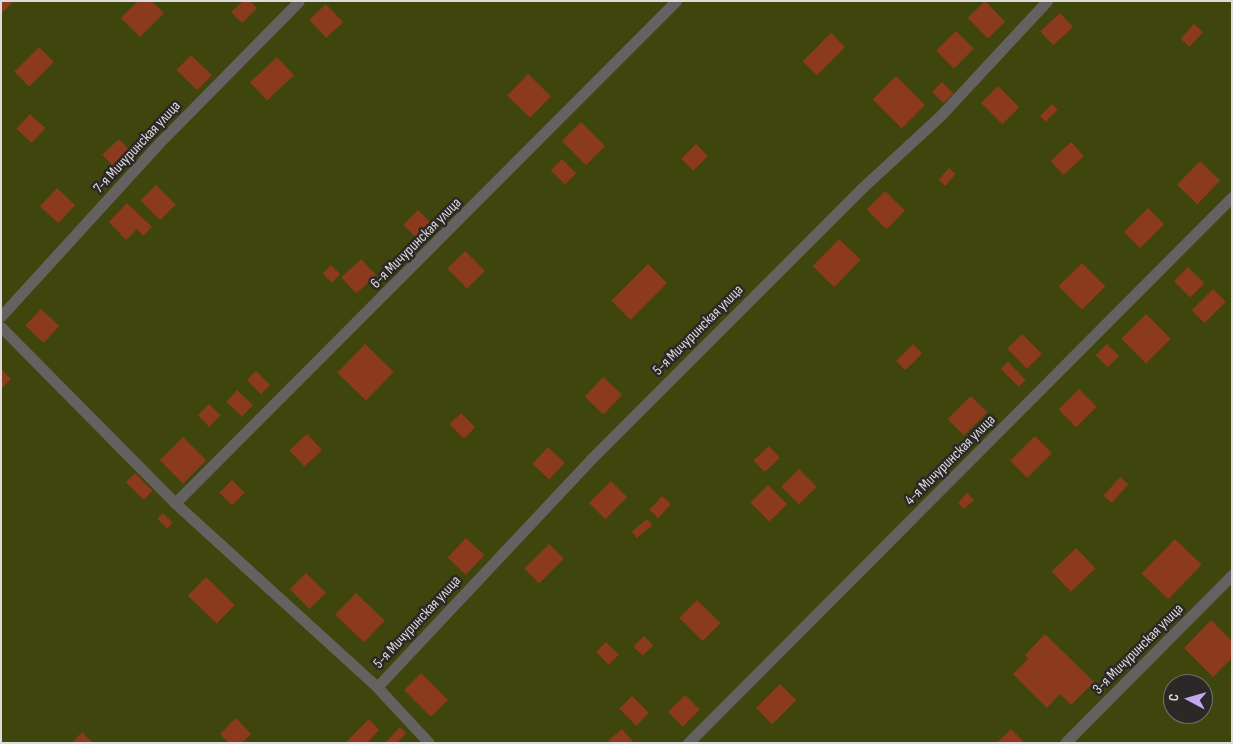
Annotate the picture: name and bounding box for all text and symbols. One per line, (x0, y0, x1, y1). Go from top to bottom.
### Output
street label: 7-я Мичуринская улица (90, 97, 184, 197)
street label: 6-я Мичуринская улица (367, 194, 465, 292)
street label: 5-я Мичуринская улица (649, 281, 747, 379)
street label: 4-я Мичуринская улица (901, 411, 999, 509)
street label: 5-я Мичуринская улица (369, 572, 465, 672)
street label: 3-я Мичуринская улица (1089, 600, 1187, 698)
north arrow (1163, 674, 1213, 724)
text: С (1165, 693, 1182, 702)

